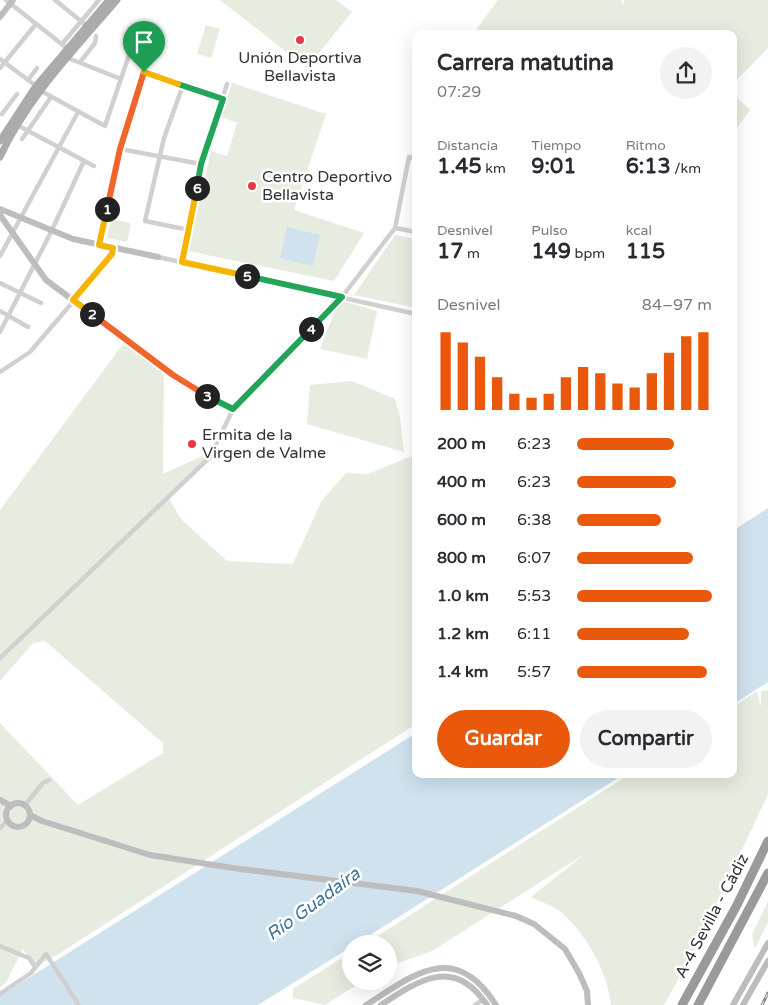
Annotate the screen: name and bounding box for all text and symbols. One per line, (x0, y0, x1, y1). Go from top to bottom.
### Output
pin (123, 21, 165, 72)
icon: arrive (130, 28, 158, 56)
marker: Unión Deportiva Bellavista (294, 34, 306, 46)
button: share (660, 47, 712, 99)
place label: Unión Deportiva Bellavista (238, 48, 362, 86)
text: Carrera matutina (437, 50, 614, 76)
text: 07:29 (437, 82, 481, 102)
text: Distancia (437, 137, 498, 154)
text: Tiempo (531, 137, 581, 154)
text: Ritmo (626, 137, 666, 154)
text: 1.45 (437, 154, 482, 179)
text: 9:01 (531, 154, 576, 179)
text: 6:13 (626, 154, 671, 179)
text: km (482, 160, 506, 177)
text: /km (671, 160, 701, 177)
place label: Centro Deportivo Bellavista (262, 167, 392, 205)
pin: 6 (184, 176, 210, 200)
text: 6 (193, 180, 202, 197)
marker: Centro Deportivo Bellavista (246, 180, 258, 192)
pin: 1 (94, 196, 120, 222)
text: 1 (103, 201, 112, 218)
text: Desnivel (437, 222, 493, 239)
text: Pulso (531, 222, 568, 239)
text: kcal (626, 222, 652, 239)
text: 17 (437, 239, 463, 264)
text: 149 (531, 239, 571, 264)
text: 115 (626, 239, 665, 264)
text: m (463, 245, 480, 262)
text: bpm (571, 245, 605, 262)
pin: 5 (234, 264, 260, 288)
text: 5 (243, 268, 252, 285)
text: Desnivel (437, 295, 501, 315)
text: 84–97 m (642, 295, 712, 315)
pin: 2 (80, 302, 104, 326)
text: 2 (88, 306, 97, 323)
pin: 4 (298, 316, 324, 342)
text: 4 (307, 321, 316, 338)
pin: 3 (194, 384, 220, 408)
text: 3 (203, 388, 212, 405)
place label: Ermita de la Virgen de Valme (202, 425, 326, 463)
text: 200 m (437, 434, 486, 454)
text: 6:23 (517, 434, 551, 454)
marker: Ermita de la Virgen de Valme (186, 438, 198, 450)
text: 400 m (437, 472, 486, 492)
text: 6:23 (517, 472, 551, 492)
text: 600 m (437, 510, 486, 530)
text: 6:38 (517, 510, 551, 530)
text: 800 m (437, 548, 486, 568)
text: 6:07 (517, 548, 551, 568)
text: 1.0 km (437, 586, 489, 606)
text: 5:53 (517, 586, 551, 606)
text: 1.2 km (437, 624, 489, 644)
text: 6:11 (517, 624, 551, 644)
text: 1.4 km (437, 662, 489, 682)
text: 5:57 (517, 662, 551, 682)
button: Guardar (437, 710, 570, 768)
button: Compartir (580, 710, 712, 768)
street label: A-4 Sevilla - Cádiz (671, 850, 753, 982)
water label: Río Guadaíra (262, 862, 365, 945)
map controls (342, 935, 397, 990)
button: layers (342, 935, 397, 990)

